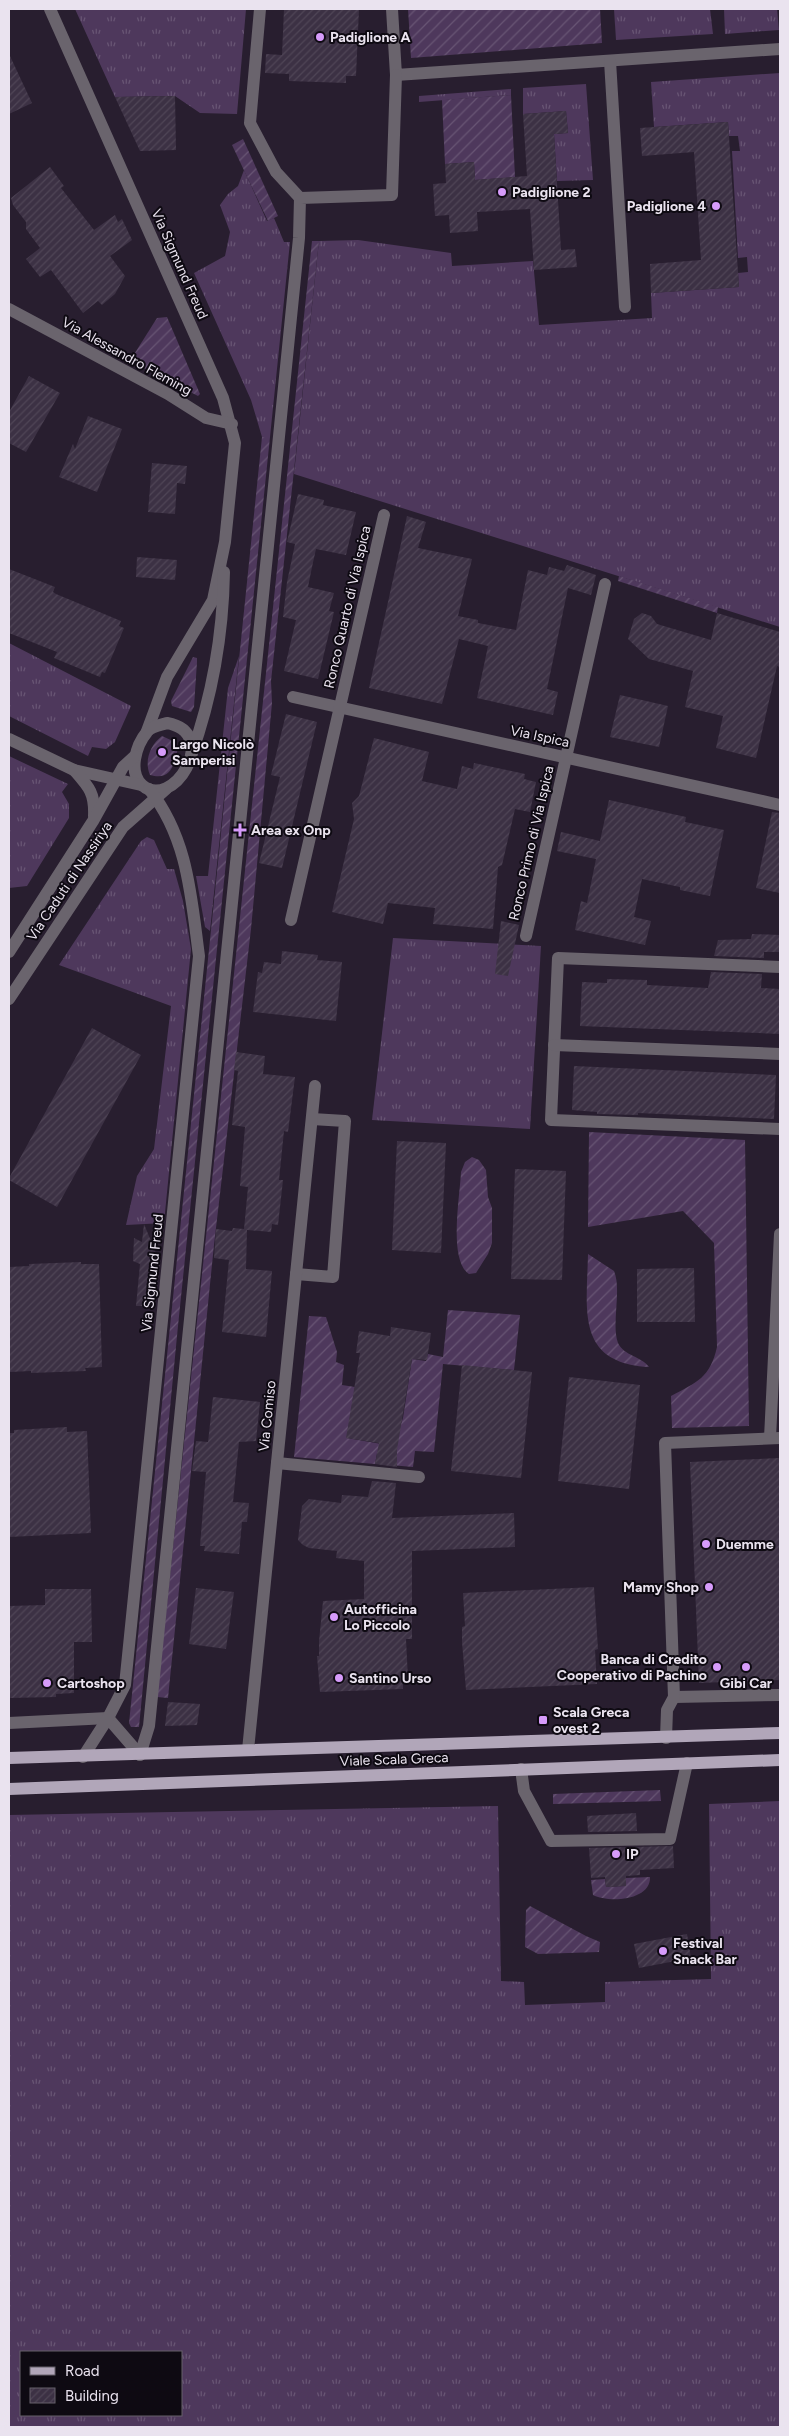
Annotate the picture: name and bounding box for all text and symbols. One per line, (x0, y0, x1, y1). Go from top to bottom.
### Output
place label: Padiglione A (330, 29, 410, 46)
marker: Padiglione A (314, 31, 326, 43)
place label: Padiglione 2 (512, 184, 591, 201)
marker: Padiglione 2 (496, 186, 508, 198)
place label: Padiglione 4 (627, 198, 706, 215)
marker: Padiglione 4 (710, 200, 722, 212)
street label: Via Sigmund Freud (148, 207, 211, 322)
street label: Via Alessandro Fleming (59, 314, 195, 399)
street label: Ronco Quarto di Via Ispica (320, 524, 374, 690)
street label: Via Ispica (509, 722, 571, 751)
place label: Largo Nicolò Samperisi (172, 736, 254, 769)
marker: Largo Nicolò Samperisi (156, 746, 168, 758)
street label: Ronco Primo di Via Ispica (505, 764, 558, 922)
street label: Via Caduti di Nassiriya (23, 818, 116, 944)
place label: Area ex Onp (251, 822, 331, 839)
marker: Area ex Onp (233, 823, 247, 837)
street label: Via Sigmund Freud (138, 1213, 167, 1333)
street label: Via Comiso (255, 1380, 280, 1453)
place label: Duemme (716, 1536, 774, 1553)
marker: Duemme (700, 1538, 712, 1550)
place label: Mamy Shop (623, 1579, 699, 1596)
marker: Mamy Shop (703, 1581, 715, 1593)
place label: Autofficina Lo Piccolo (344, 1601, 417, 1634)
marker: Autofficina Lo Piccolo (328, 1611, 340, 1623)
place label: Banca di Credito Cooperativo di Pachino (557, 1651, 707, 1684)
marker: Banca di Credito Cooperativo di Pachino (711, 1661, 723, 1673)
marker: Gibi Car (740, 1661, 752, 1673)
place label: Santino Urso (349, 1670, 431, 1687)
marker: Santino Urso (333, 1672, 345, 1684)
place label: Cartoshop (57, 1675, 125, 1692)
place label: Gibi Car (720, 1675, 773, 1692)
marker: Cartoshop (41, 1677, 53, 1689)
place label: Scala Greca ovest 2 (553, 1704, 629, 1737)
marker: Scala Greca ovest 2 (537, 1714, 549, 1726)
street label: Viale Scala Greca (339, 1749, 449, 1770)
place label: IP (626, 1846, 639, 1863)
marker: IP (610, 1848, 622, 1860)
place label: Festival Snack Bar (673, 1935, 737, 1968)
marker: Festival Snack Bar (657, 1945, 669, 1957)
legend (20, 2351, 182, 2416)
text: Road (65, 2362, 100, 2380)
text: Building (65, 2387, 119, 2405)

